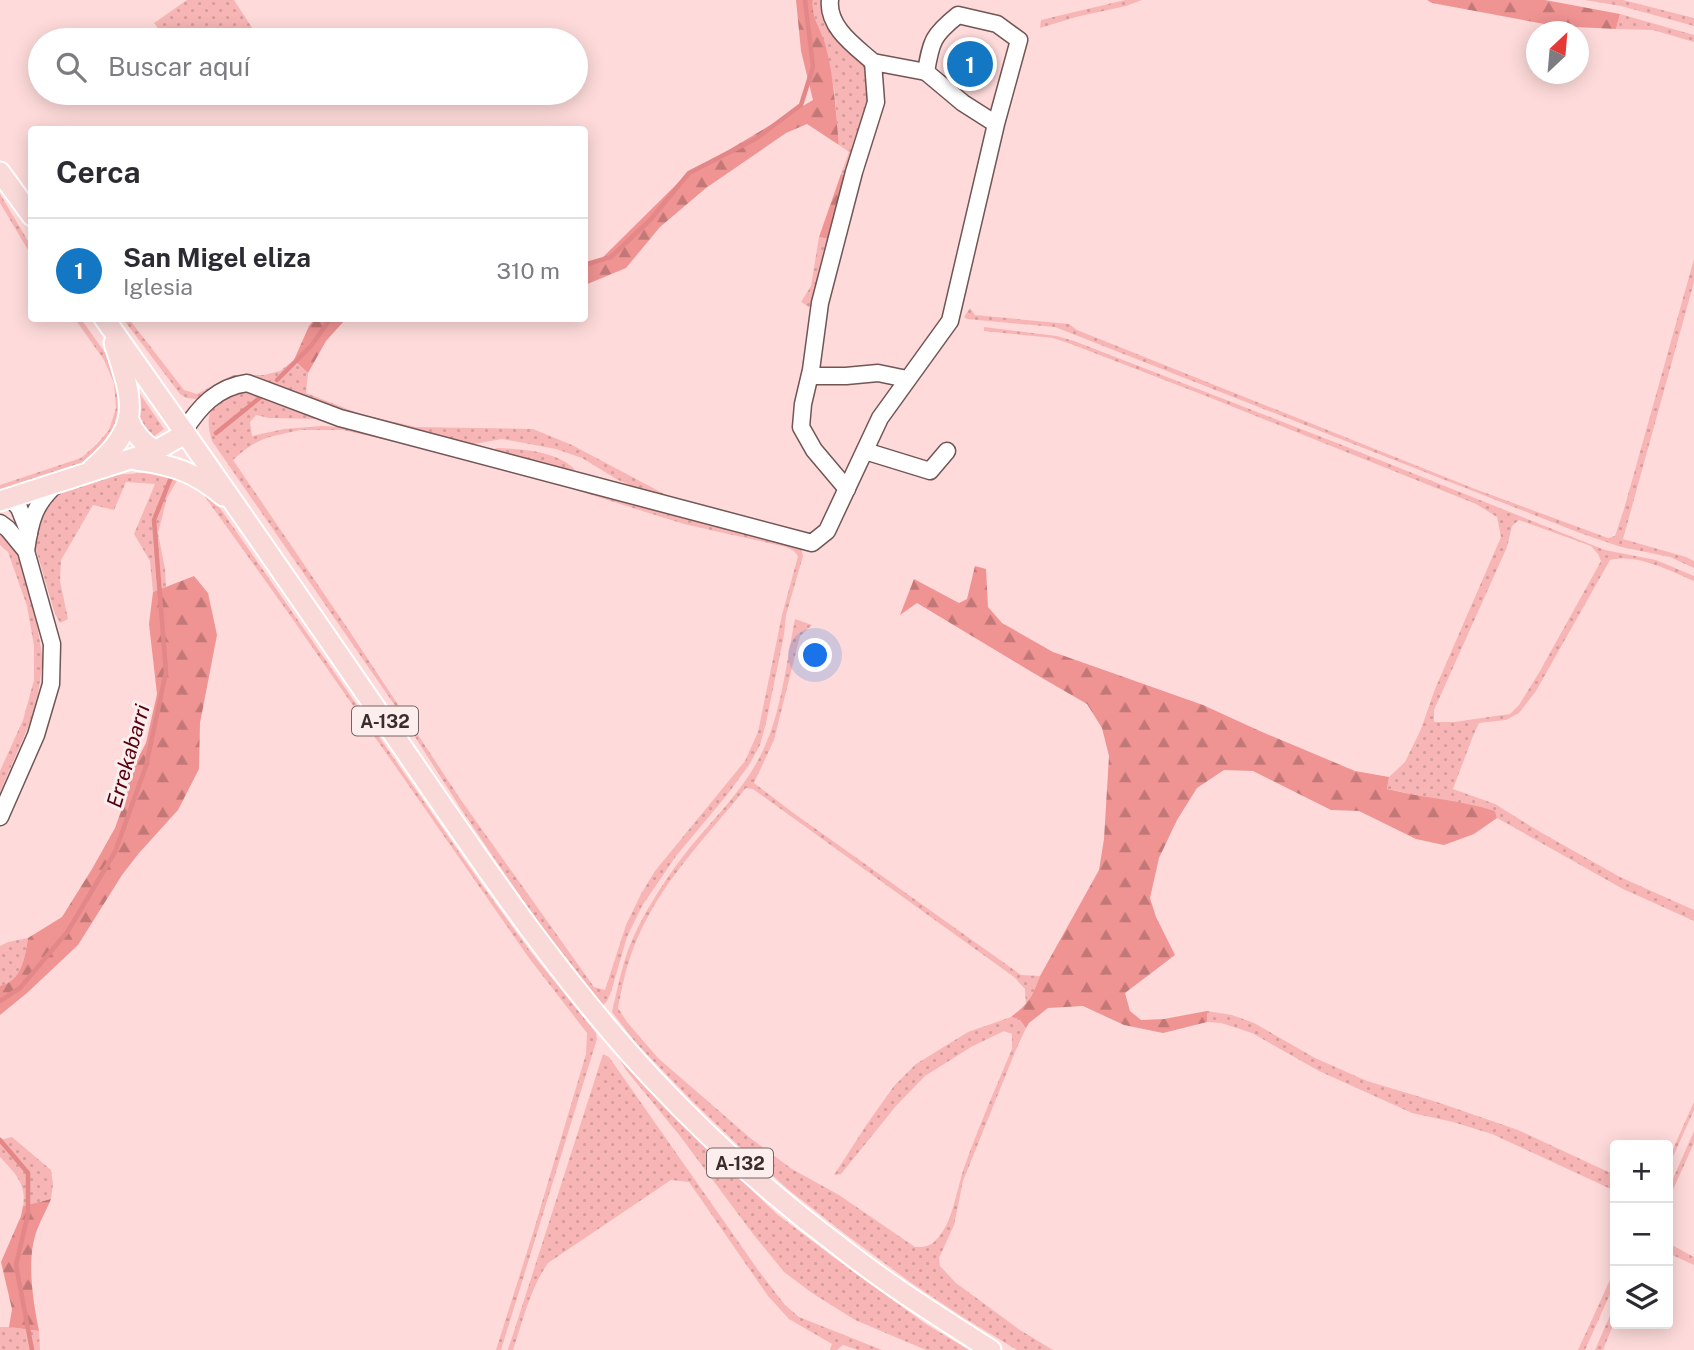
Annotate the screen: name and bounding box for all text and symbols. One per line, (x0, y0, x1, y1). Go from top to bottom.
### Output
north arrow (1526, 21, 1589, 84)
search box (28, 28, 588, 105)
pin: 1 (947, 38, 993, 90)
icon: search (52, 48, 90, 86)
text: Buscar aquí (108, 51, 250, 82)
text: Cerca (56, 154, 141, 190)
text: San Migel eliza (123, 242, 311, 273)
text: 1 (74, 257, 84, 284)
text: 310 m (497, 257, 560, 284)
text: Iglesia (123, 273, 193, 300)
your location (798, 638, 832, 672)
water label: Errekabarri (101, 702, 155, 810)
road number: A-132 (352, 706, 418, 736)
map controls (1610, 1140, 1673, 1329)
button: + (1610, 1140, 1673, 1203)
road number: A-132 (707, 1148, 773, 1178)
button: − (1610, 1203, 1673, 1266)
button: layers (1610, 1266, 1673, 1329)

